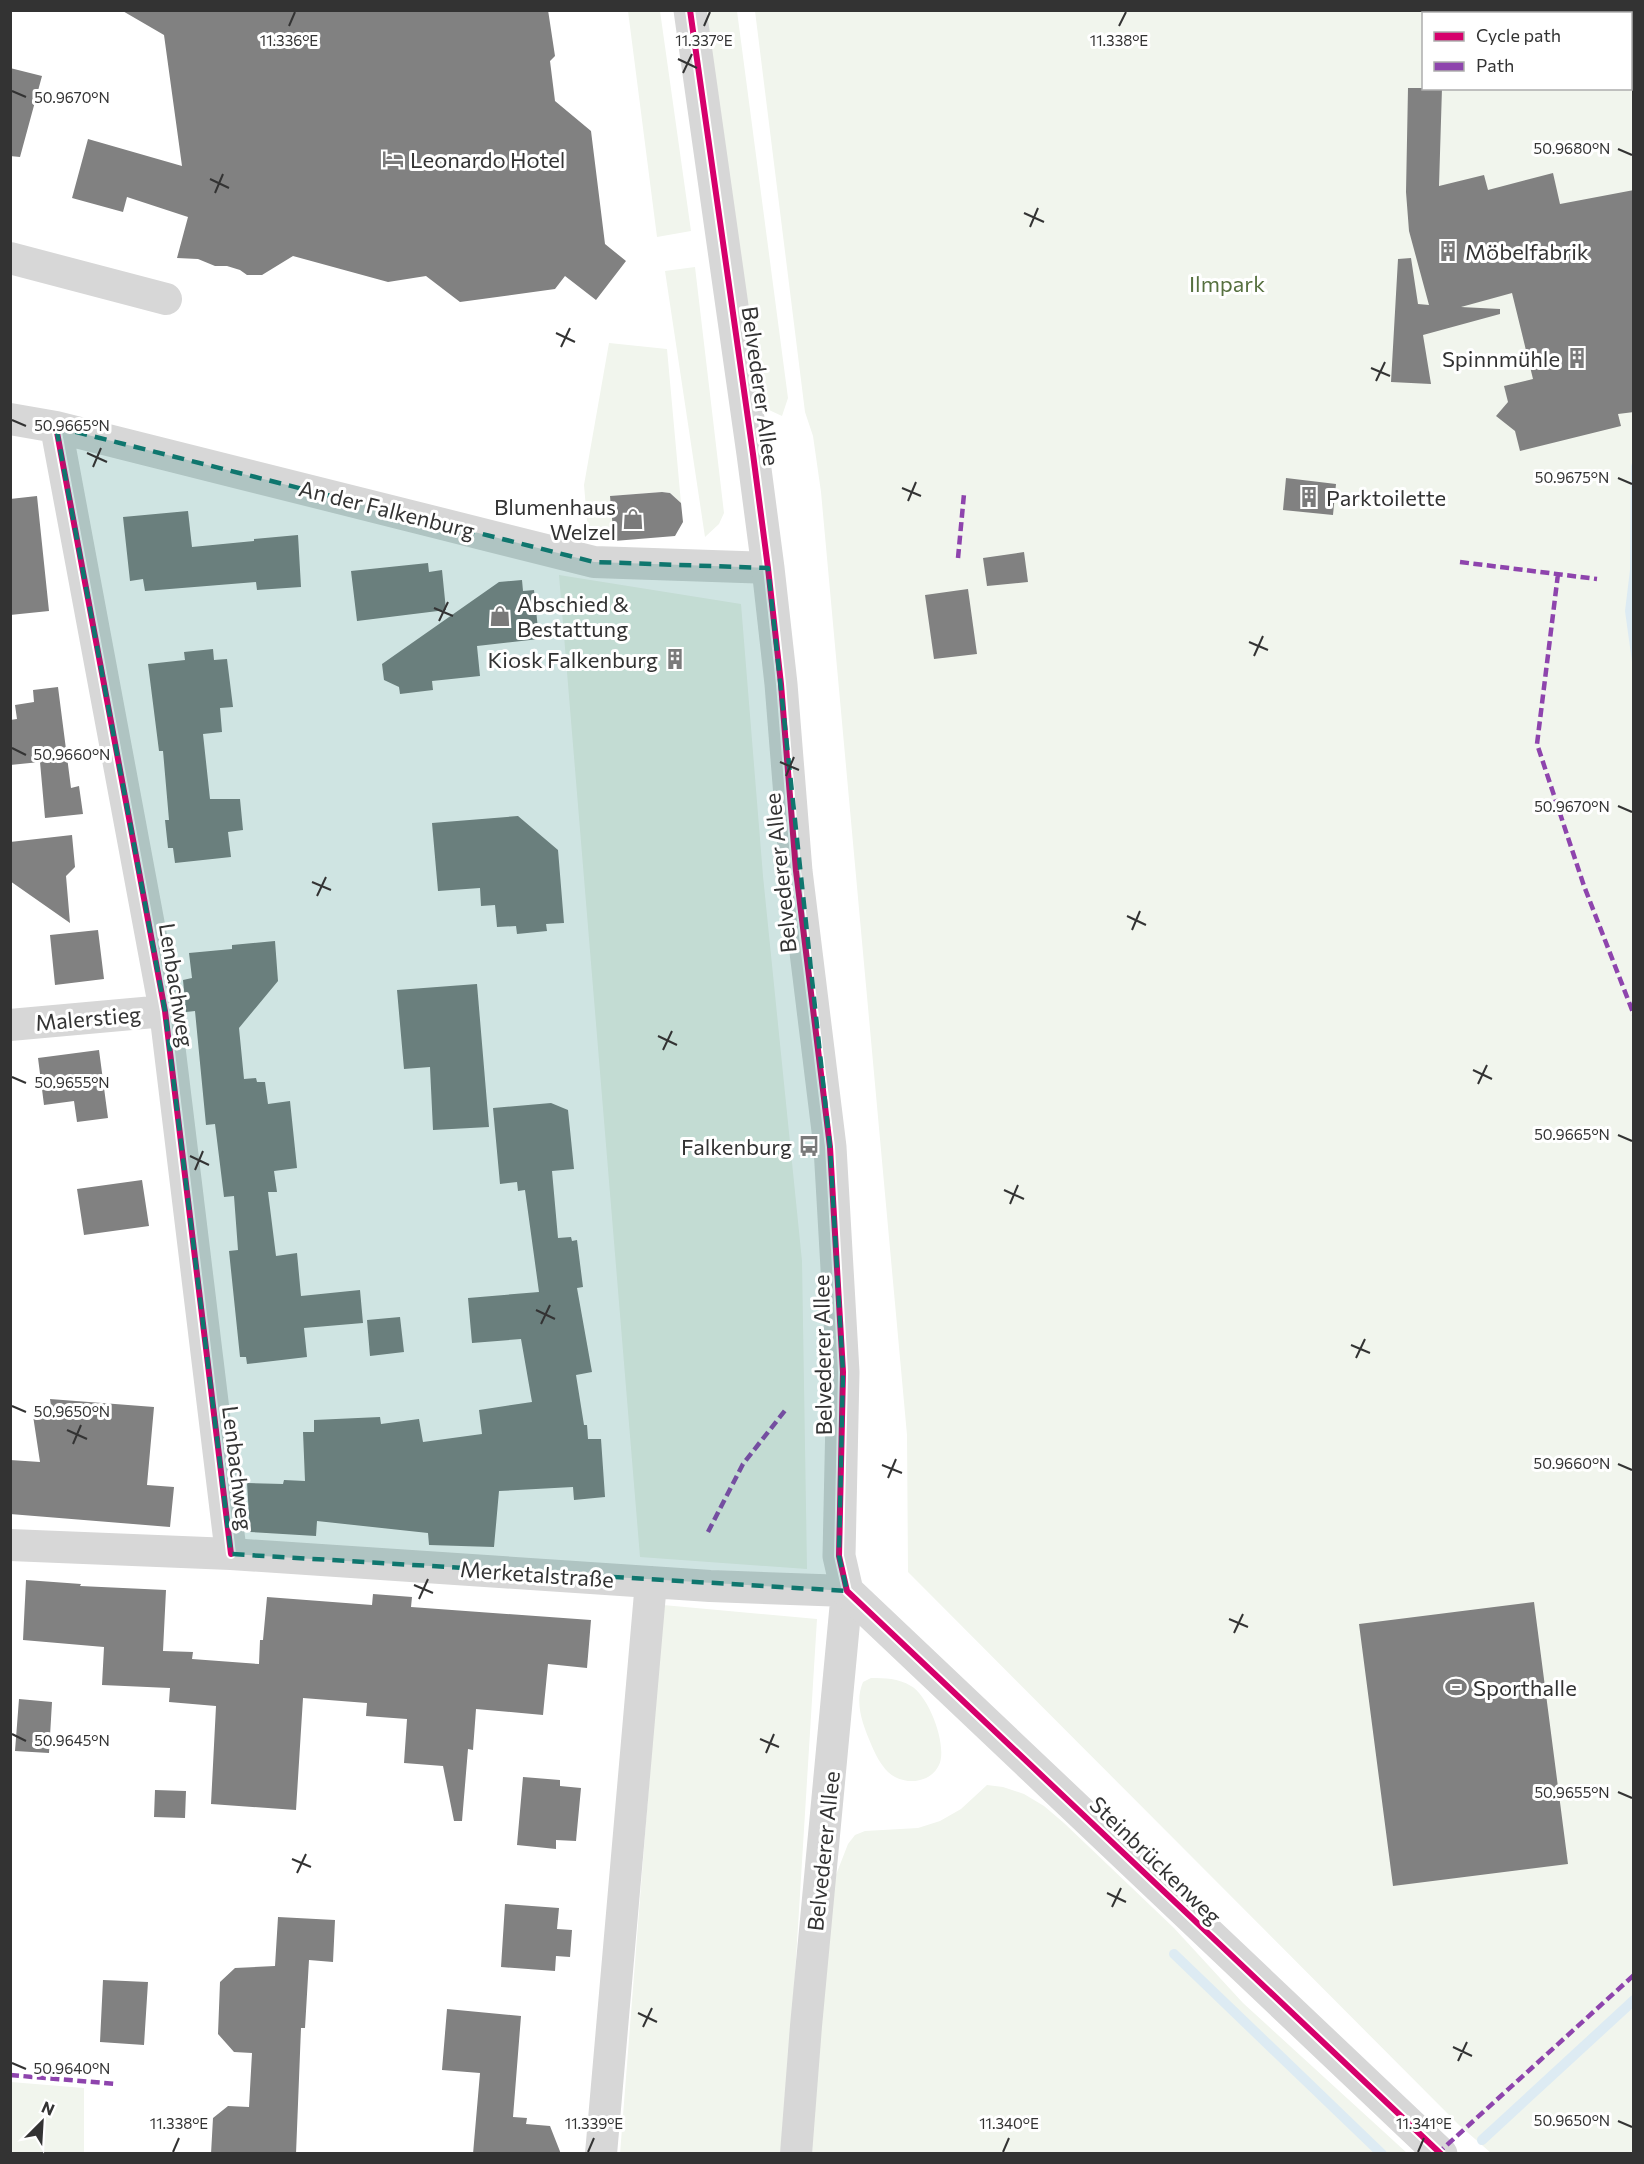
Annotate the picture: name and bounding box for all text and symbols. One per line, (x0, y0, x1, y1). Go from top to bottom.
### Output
legend (1422, 12, 1632, 90)
text: Cycle path (1476, 24, 1561, 46)
text: 11.336°E (260, 31, 318, 49)
text: 11.337°E (675, 31, 733, 49)
text: 11.338°E (1090, 31, 1148, 49)
text: Path (1476, 54, 1514, 76)
text: 50.9670°N (34, 88, 110, 106)
text: 50.9680°N (1534, 139, 1610, 157)
place label: Leonardo Hotel (410, 146, 565, 173)
hotel icon: Leonardo Hotel (381, 147, 405, 171)
place label: Möbelfabrik (1465, 238, 1589, 265)
building icon: Möbelfabrik (1436, 239, 1460, 263)
park label: Ilmpark (1189, 270, 1265, 297)
street label: Belvederer Allee (736, 305, 786, 467)
place label: Spinnmühle (1442, 345, 1560, 372)
building icon: Spinnmühle (1565, 346, 1589, 370)
text: 50.9665°N (34, 416, 110, 434)
text: 50.9675°N (1535, 468, 1609, 486)
street label: An der Falkenburg (296, 474, 478, 544)
place label: Parktoilette (1326, 484, 1446, 511)
building icon: Parktoilette (1297, 485, 1321, 509)
place label: Blumenhaus Welzel (494, 493, 616, 545)
shop icon: Blumenhaus Welzel (621, 507, 645, 531)
place label: Abschied & Bestattung (517, 590, 629, 642)
shop icon: Abschied & Bestattung (488, 604, 512, 628)
place label: Kiosk Falkenburg (488, 646, 658, 673)
building icon: Kiosk Falkenburg (663, 647, 687, 671)
text: 50.9660°N (34, 745, 110, 763)
street label: Belvederer Allee (758, 792, 802, 954)
text: 50.9670°N (1534, 797, 1610, 815)
street label: Lenbachweg (154, 921, 200, 1049)
street label: Malerstieg (34, 1000, 142, 1036)
text: 50.9655°N (34, 1073, 110, 1091)
text: 50.9665°N (1534, 1125, 1610, 1143)
place label: Falkenburg (681, 1133, 792, 1160)
bus stop icon: Falkenburg (797, 1134, 821, 1158)
street label: Belvederer Allee (807, 1274, 837, 1436)
text: 50.9650°N (34, 1402, 110, 1420)
street label: Lenbachweg (217, 1404, 259, 1532)
text: 50.9660°N (1534, 1454, 1610, 1472)
street label: Merketalstraße (459, 1555, 615, 1593)
place label: Sporthalle (1473, 1674, 1577, 1701)
sports icon: Sporthalle (1444, 1675, 1468, 1699)
text: 50.9645°N (34, 1731, 110, 1749)
street label: Belvederer Allee (801, 1770, 845, 1932)
text: 50.9655°N (1534, 1783, 1610, 1801)
street label: Steinbrückenweg (1085, 1790, 1227, 1930)
text: 50.9640°N (34, 2059, 110, 2077)
north arrow (12, 2092, 72, 2152)
text: N (39, 2097, 58, 2119)
text: 50.9650°N (1534, 2111, 1610, 2129)
text: 11.338°E (150, 2114, 208, 2132)
text: 11.339°E (565, 2114, 623, 2132)
text: 11.340°E (979, 2114, 1039, 2132)
text: 11.341°E (1396, 2114, 1452, 2132)

